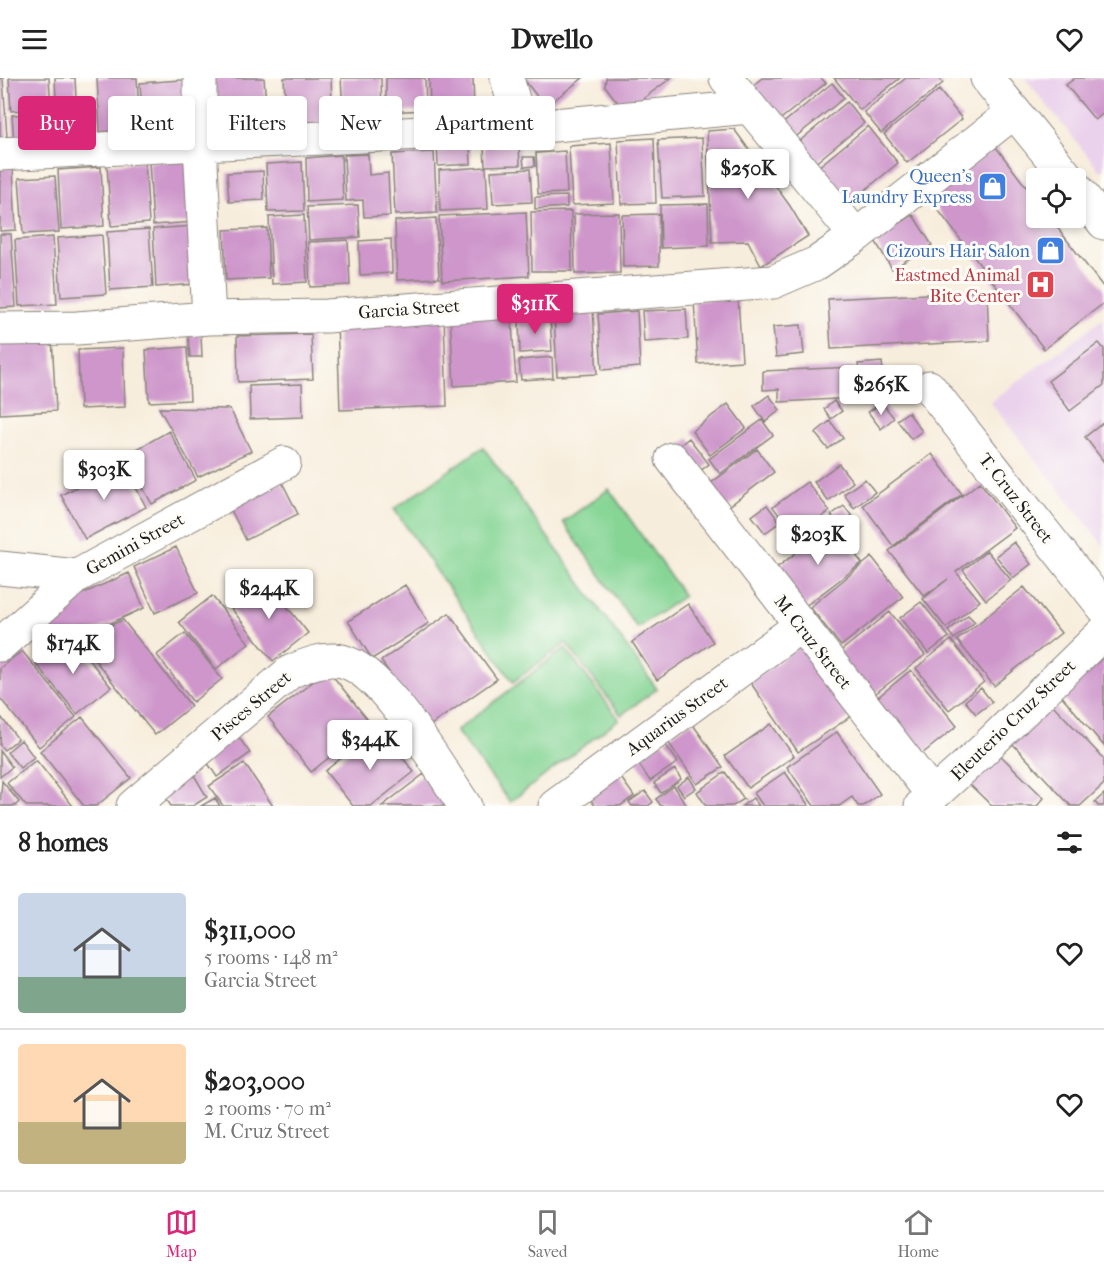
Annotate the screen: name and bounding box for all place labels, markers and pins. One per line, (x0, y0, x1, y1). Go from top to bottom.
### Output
pin: $250K (706, 149, 790, 200)
place label: Queen's Laundry Express (842, 166, 972, 208)
shop icon: Queen's Laundry Express (977, 170, 1009, 202)
shop icon: Cizours Hair Salon (1035, 235, 1067, 267)
place label: Cizours Hair Salon (886, 241, 1031, 262)
place label: Eastmed Animal Bite Center (894, 265, 1020, 307)
hospital icon: Eastmed Animal Bite Center (1025, 269, 1057, 301)
pin: $311K (493, 284, 577, 335)
pin: $265K (839, 365, 923, 416)
pin: $303K (62, 450, 146, 501)
pin: $203K (776, 515, 860, 566)
pin: $244K (227, 569, 311, 620)
pin: $174K (31, 624, 115, 675)
pin: $344K (328, 720, 412, 771)

